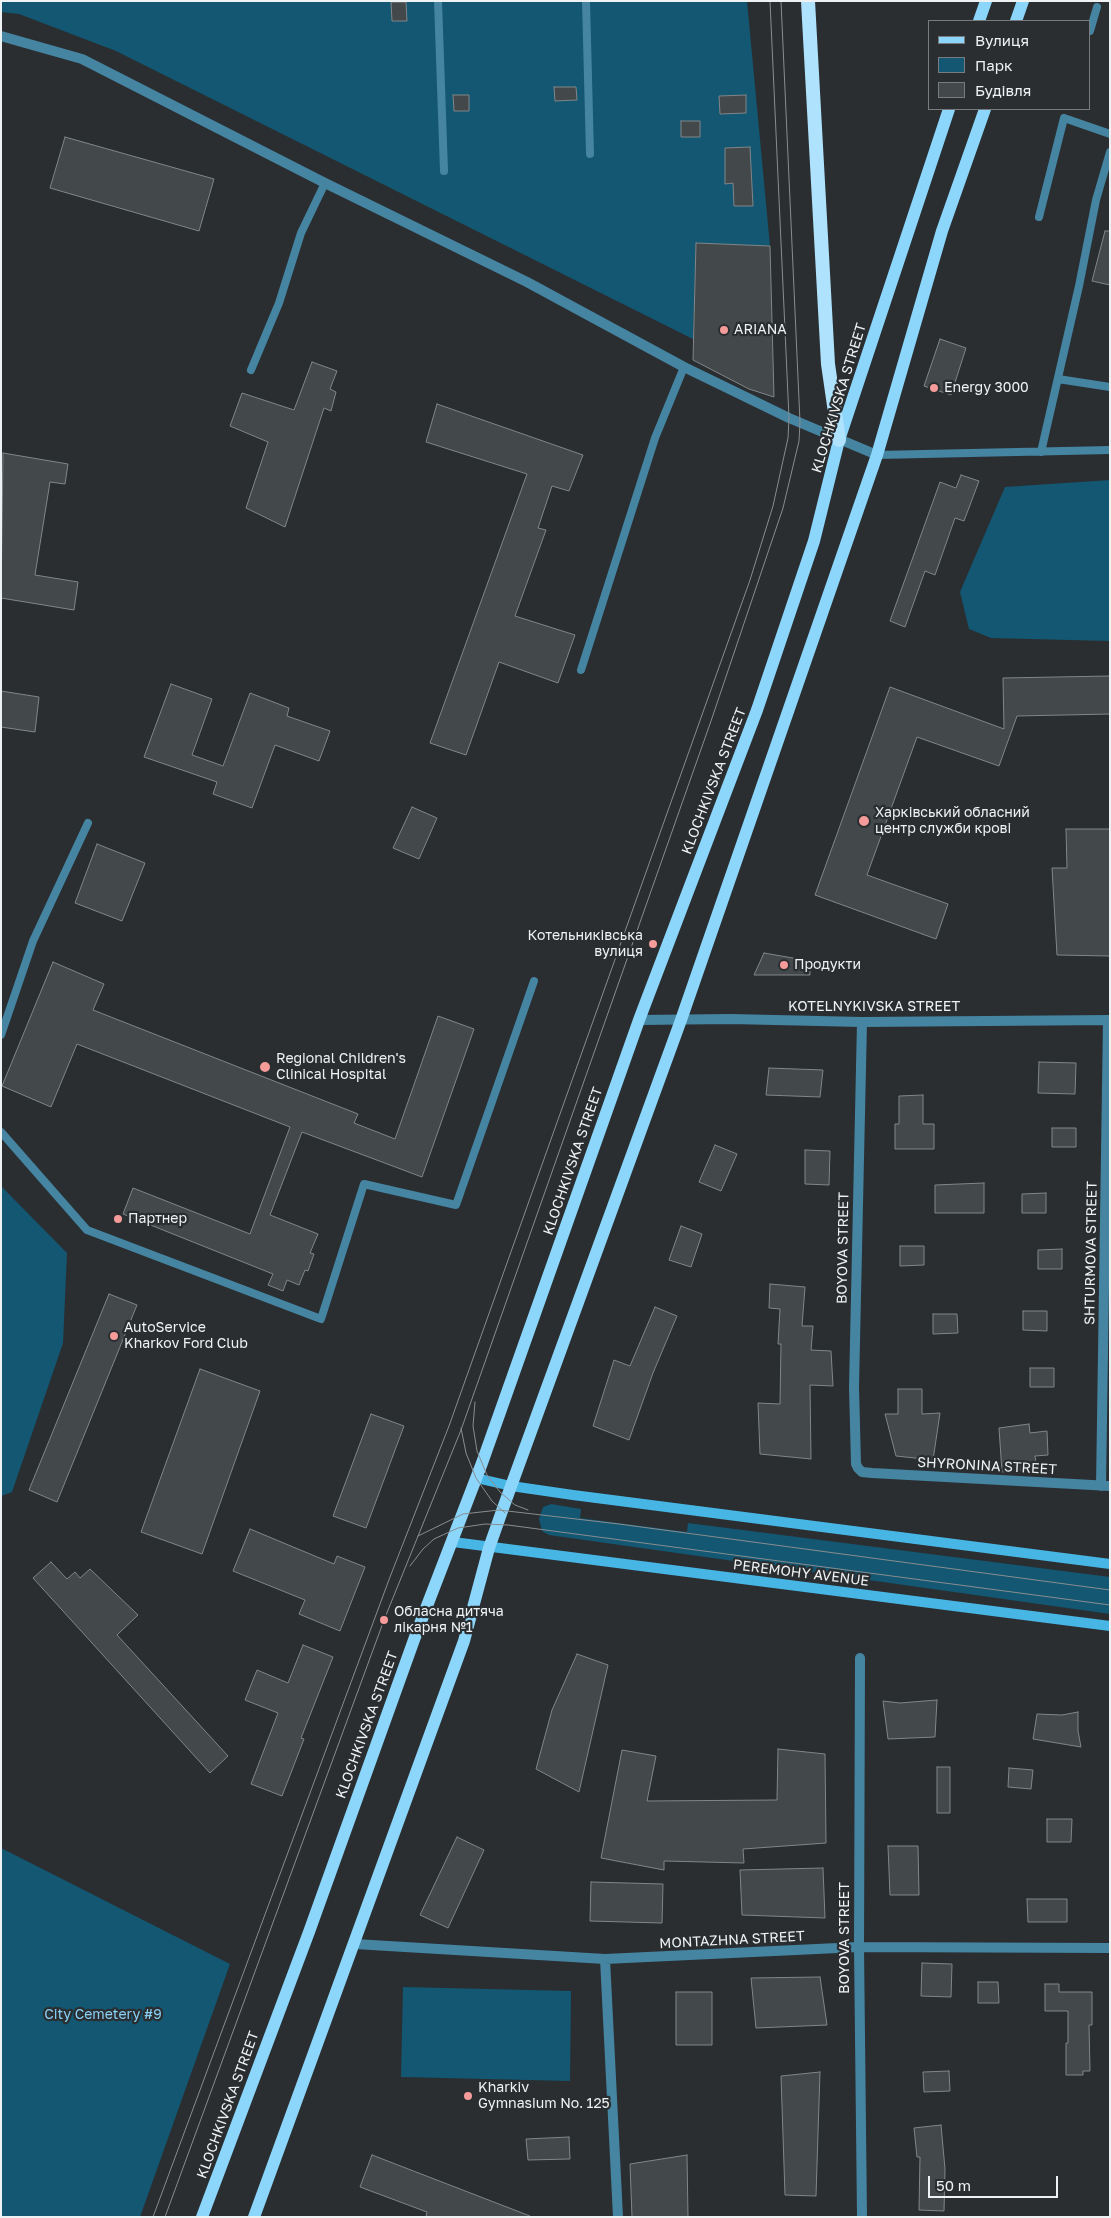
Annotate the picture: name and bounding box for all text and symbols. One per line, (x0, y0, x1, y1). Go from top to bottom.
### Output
legend (928, 20, 1091, 110)
text: Вулиця (975, 31, 1029, 49)
text: Парк (975, 56, 1013, 74)
text: Будівля (975, 81, 1031, 99)
street label: KLOCHKIVSKA STREET (808, 321, 870, 475)
place label: ARIANA (734, 322, 787, 338)
marker: ARIANA (718, 324, 730, 336)
place label: Energy 3000 (944, 380, 1029, 396)
marker: Energy 3000 (928, 382, 940, 394)
street label: KLOCHKIVSKA STREET (678, 705, 750, 857)
place label: Харківський обласний центр служби крові (875, 805, 1030, 838)
marker: Харківський обласний центр служби крові (857, 814, 871, 828)
place label: Котельниківська вулиця (527, 928, 643, 960)
marker: Котельниківська вулиця (647, 938, 659, 950)
place label: Продукти (794, 957, 861, 973)
marker: Продукти (778, 959, 790, 971)
street label: KOTELNYKIVSKA STREET (788, 999, 960, 1015)
place label: Regional Children's Clinical Hospital (276, 1051, 406, 1084)
marker: Regional Children's Clinical Hospital (258, 1060, 272, 1074)
street label: KLOCHKIVSKA STREET (540, 1085, 606, 1237)
street label: SHTURMOVA STREET (1081, 1181, 1101, 1325)
street label: BOYOVA STREET (834, 1192, 852, 1304)
place label: Партнер (128, 1211, 187, 1227)
marker: Партнер (112, 1213, 124, 1225)
place label: AutoService Kharkov Ford Club (124, 1320, 248, 1352)
marker: AutoService Kharkov Ford Club (108, 1330, 120, 1342)
street label: SHYRONINA STREET (917, 1454, 1057, 1478)
street label: PEREMOHY AVENUE (732, 1556, 870, 1590)
place label: Обласна дитяча лікарня №1 (394, 1604, 504, 1636)
marker: Обласна дитяча лікарня №1 (378, 1614, 390, 1626)
street label: KLOCHKIVSKA STREET (333, 1649, 401, 1801)
street label: BOYOVA STREET (837, 1882, 853, 1994)
street label: MONTAZHNA STREET (659, 1928, 805, 1952)
park label: City Cemetery #9 (44, 2007, 162, 2023)
street label: KLOCHKIVSKA STREET (194, 2029, 262, 2181)
place label: Kharkiv Gymnasium No. 125 (478, 2080, 610, 2112)
marker: Kharkiv Gymnasium No. 125 (462, 2090, 474, 2102)
scale bar (931, 2166, 1061, 2198)
text: 50 m (936, 2176, 971, 2194)

